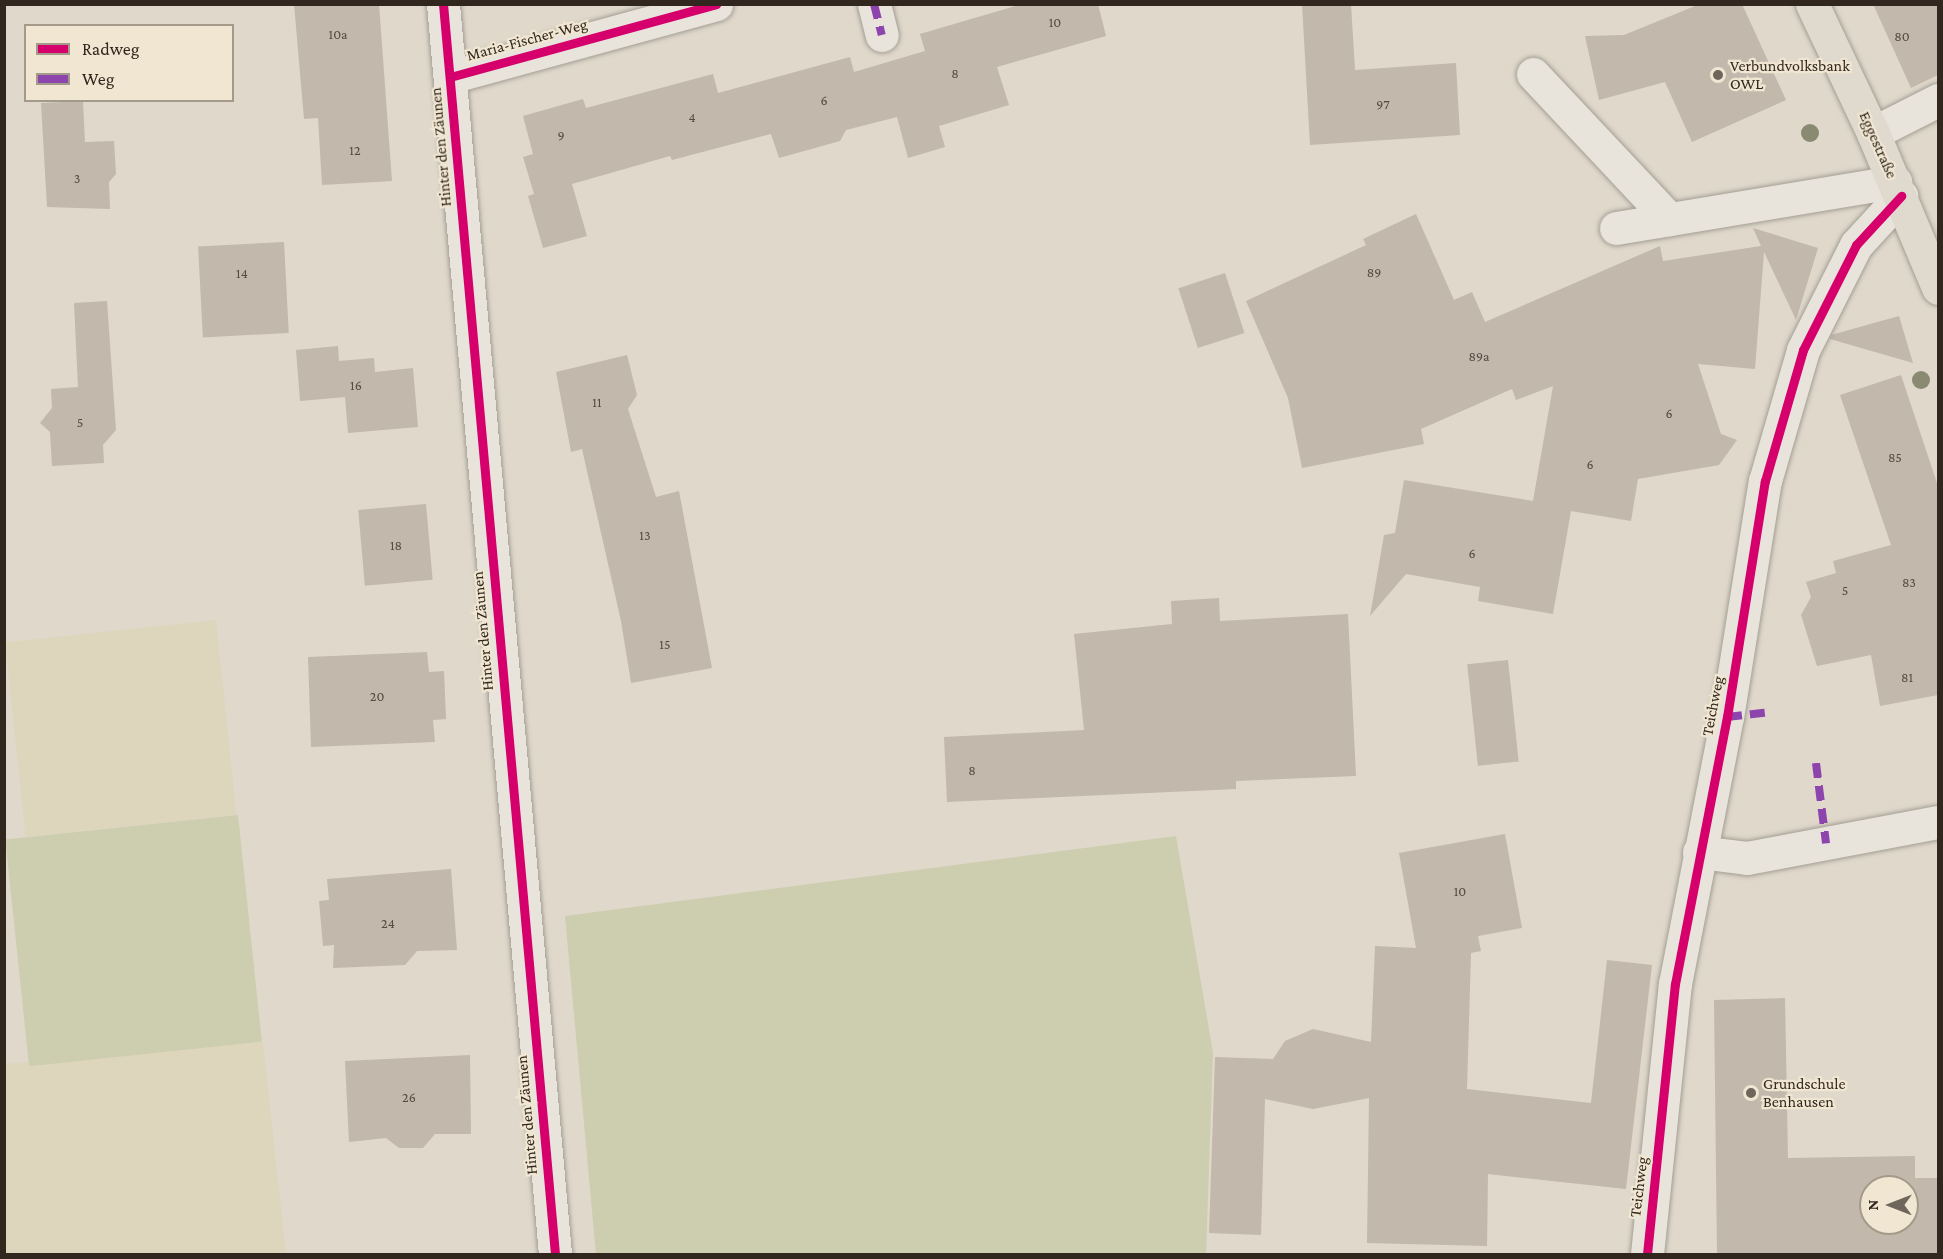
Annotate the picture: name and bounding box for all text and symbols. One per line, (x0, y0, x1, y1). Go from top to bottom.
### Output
house number: 10 (1049, 14, 1061, 30)
street label: Maria-Fischer-Weg (465, 15, 589, 65)
legend (24, 24, 234, 102)
house number: 10a (328, 26, 348, 42)
house number: 80 (1894, 28, 1910, 44)
text: Radweg (82, 39, 139, 59)
place label: Verbundvolksbank OWL (1730, 56, 1850, 94)
house number: 8 (951, 65, 959, 81)
marker: Verbundvolksbank OWL (1711, 68, 1725, 82)
text: Weg (82, 69, 114, 89)
street label: Hinter den Zäunen (426, 87, 456, 207)
house number: 6 (820, 92, 828, 108)
house number: 97 (1376, 96, 1390, 112)
house number: 4 (688, 109, 696, 125)
street label: Eggestraße (1855, 109, 1901, 181)
house number: 9 (557, 127, 565, 143)
house number: 12 (349, 142, 361, 158)
house number: 3 (74, 170, 80, 186)
house number: 89 (1367, 264, 1381, 280)
house number: 14 (236, 265, 248, 281)
house number: 89a (1469, 348, 1489, 364)
house number: 16 (350, 377, 362, 393)
house number: 11 (592, 394, 602, 410)
house number: 6 (1665, 405, 1673, 421)
house number: 5 (77, 414, 83, 430)
house number: 85 (1888, 449, 1902, 465)
house number: 6 (1586, 456, 1594, 472)
house number: 13 (639, 527, 651, 543)
house number: 18 (390, 537, 402, 553)
house number: 6 (1468, 545, 1476, 561)
street label: Hinter den Zäunen (468, 571, 498, 691)
house number: 83 (1902, 574, 1916, 590)
house number: 5 (1842, 582, 1848, 598)
house number: 15 (659, 636, 671, 652)
house number: 81 (1901, 669, 1913, 685)
street label: Teichweg (1698, 674, 1728, 738)
house number: 20 (370, 688, 384, 704)
house number: 8 (968, 762, 976, 778)
house number: 10 (1454, 883, 1466, 899)
house number: 24 (381, 915, 395, 931)
street label: Hinter den Zäunen (512, 1055, 542, 1175)
place label: Grundschule Benhausen (1763, 1074, 1845, 1112)
marker: Grundschule Benhausen (1744, 1086, 1758, 1100)
house number: 26 (402, 1089, 416, 1105)
street label: Teichweg (1626, 1156, 1652, 1218)
north arrow (1859, 1175, 1919, 1235)
text: N (1864, 1200, 1881, 1210)

